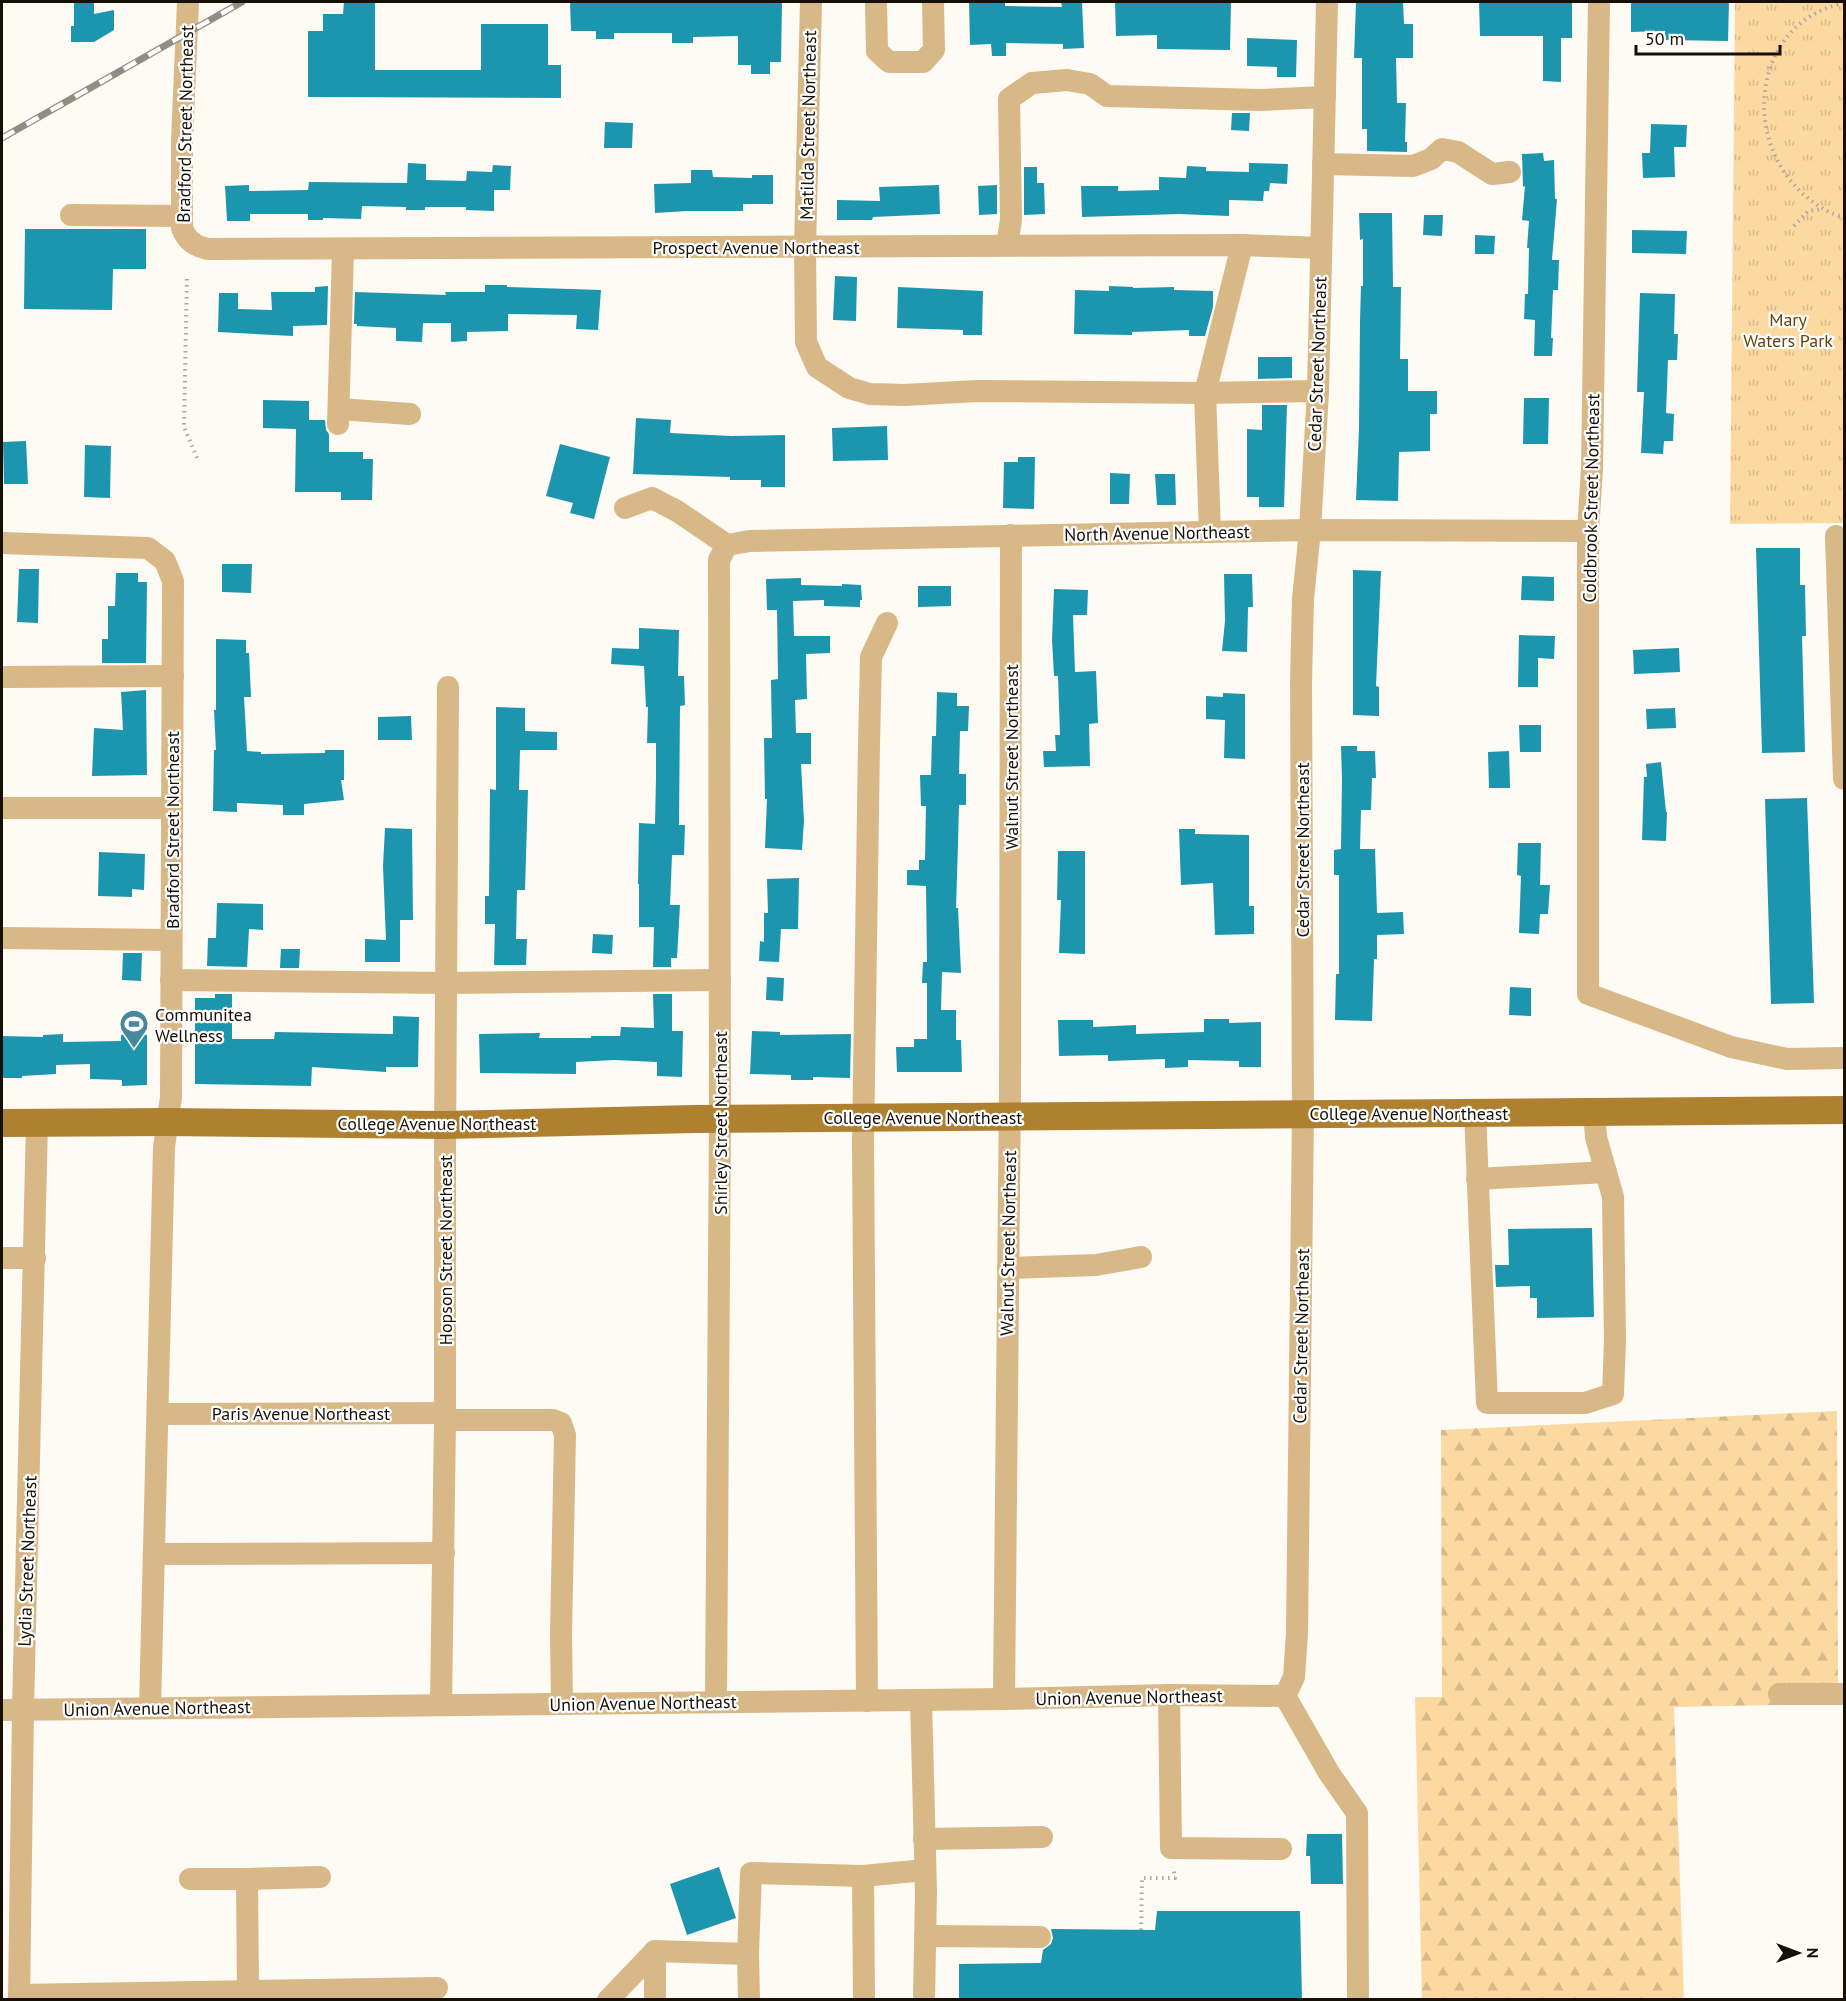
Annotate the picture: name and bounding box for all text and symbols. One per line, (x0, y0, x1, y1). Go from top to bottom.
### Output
scale bar (1636, 18, 1780, 56)
street label: Bradford Street Northeast (172, 25, 198, 223)
text: 50 m (1645, 27, 1684, 50)
street label: Matilda Street Northeast (795, 30, 821, 220)
street label: Prospect Avenue Northeast (652, 236, 860, 259)
street label: Cedar Street Northeast (1302, 276, 1332, 452)
park label: Mary Waters Park (1743, 308, 1833, 352)
street label: Coldbrook Street Northeast (1578, 393, 1604, 603)
street label: North Avenue Northeast (1064, 520, 1250, 546)
street label: Walnut Street Northeast (1000, 664, 1023, 850)
street label: Bradford Street Northeast (161, 731, 184, 929)
street label: Cedar Street Northeast (1291, 762, 1314, 938)
place label: Communitea Wellness (155, 1003, 252, 1047)
sports icon: Communitea Wellness (118, 1008, 150, 1050)
street label: Shirley Street Northeast (709, 1031, 732, 1215)
street label: College Avenue Northeast (1310, 1102, 1508, 1125)
street label: College Avenue Northeast (824, 1106, 1022, 1129)
street label: College Avenue Northeast (338, 1112, 536, 1135)
street label: Walnut Street Northeast (995, 1150, 1021, 1336)
street label: Hopson Street Northeast (434, 1155, 457, 1345)
street label: Cedar Street Northeast (1288, 1248, 1314, 1424)
street label: Paris Avenue Northeast (212, 1402, 390, 1425)
street label: Lydia Street Northeast (13, 1475, 41, 1647)
street label: Union Avenue Northeast (1035, 1684, 1223, 1710)
street label: Union Avenue Northeast (549, 1690, 737, 1716)
street label: Union Avenue Northeast (63, 1695, 251, 1721)
north arrow (1768, 1923, 1828, 1983)
text: N (1803, 1948, 1823, 1958)

